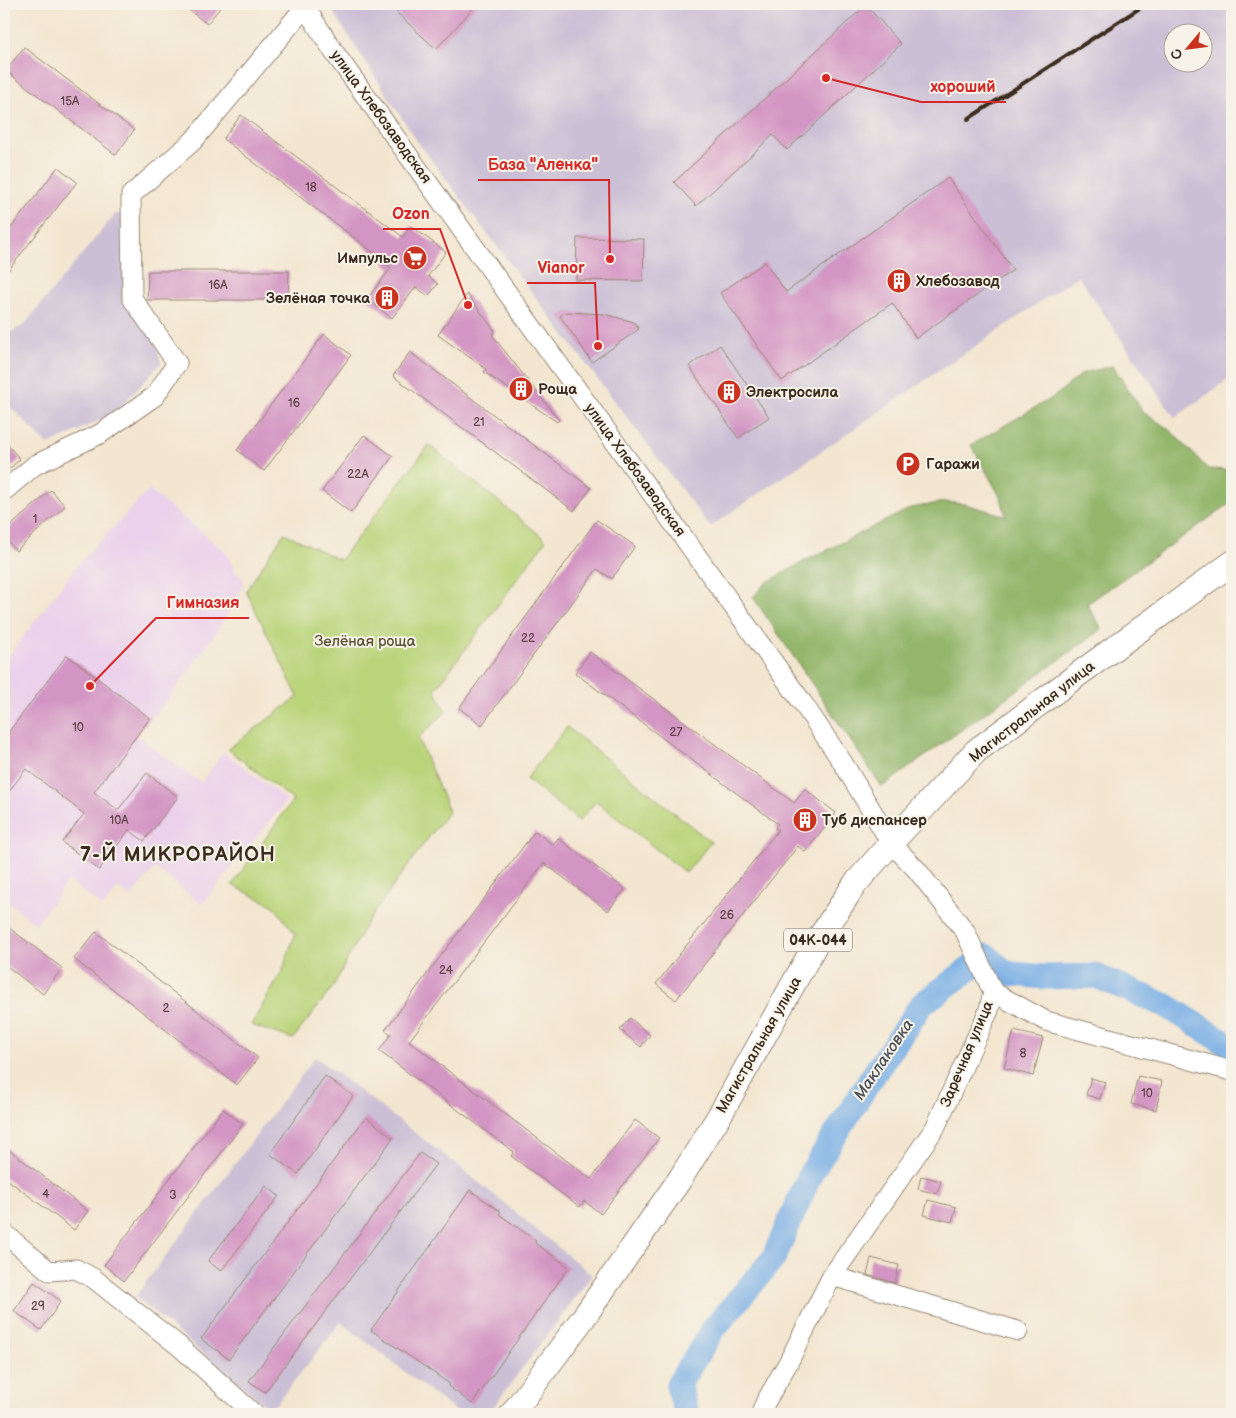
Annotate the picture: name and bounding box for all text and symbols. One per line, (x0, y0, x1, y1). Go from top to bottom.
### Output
north arrow (1164, 22, 1214, 72)
text: С (1167, 45, 1187, 62)
street label: улица Хлебозаводская (326, 47, 436, 187)
callout: хороший (921, 71, 1006, 102)
text: хороший (931, 78, 995, 97)
house number: 15А (61, 94, 80, 109)
callout: База "Аленка" (478, 149, 609, 180)
text: База "Аленка" (488, 156, 598, 175)
house number: 18 (305, 180, 317, 195)
callout: Ozon (383, 198, 440, 229)
text: Ozon (392, 205, 430, 224)
supermarket icon: Импульс (402, 245, 428, 271)
place label: Импульс (337, 249, 398, 268)
callout: Vianor (527, 252, 595, 283)
text: Vianor (537, 259, 585, 278)
building icon: Хлебозавод (886, 268, 912, 294)
place label: Хлебозавод (915, 272, 1000, 291)
house number: 16А (208, 278, 228, 293)
building icon: Зелёная точка (374, 285, 400, 311)
place label: Зелёная точка (266, 289, 370, 308)
building icon: Роща (508, 376, 534, 402)
building icon: Электросила (716, 379, 742, 405)
place label: Роща (538, 380, 577, 399)
place label: Электросила (746, 383, 838, 402)
house number: 16 (288, 396, 300, 411)
street label: улица Хлебозаводская (580, 400, 690, 540)
house number: 21 (473, 415, 485, 430)
parking icon: Гаражи (895, 451, 921, 477)
place label: Гаражи (926, 455, 980, 474)
house number: 22А (347, 467, 369, 482)
house number: 1 (33, 512, 37, 527)
callout: Гимназия (156, 587, 249, 618)
text: Гимназия (166, 594, 240, 613)
house number: 22 (521, 631, 535, 646)
park label: Зелёная роща (314, 632, 416, 651)
street label: Магистральная улица (965, 657, 1099, 767)
house number: 10 (72, 720, 84, 735)
house number: 27 (670, 725, 683, 740)
building icon: Туб диспансер (792, 807, 818, 833)
place label: Туб диспансер (822, 811, 927, 830)
house number: 10А (110, 813, 129, 828)
district label: 7-Й МИКРОРАЙОН (80, 841, 276, 867)
house number: 26 (720, 908, 734, 923)
road number: 04К-044 (784, 928, 852, 952)
house number: 24 (439, 963, 454, 978)
street label: Магистральная улица (712, 973, 806, 1117)
street label: Заречная улица (936, 998, 998, 1110)
house number: 2 (162, 1001, 170, 1016)
water label: Маклаковка (850, 1016, 918, 1104)
house number: 8 (1020, 1046, 1027, 1061)
house number: 10 (1141, 1086, 1153, 1101)
house number: 4 (42, 1187, 50, 1202)
house number: 3 (169, 1188, 177, 1203)
house number: 29 (31, 1299, 45, 1314)

